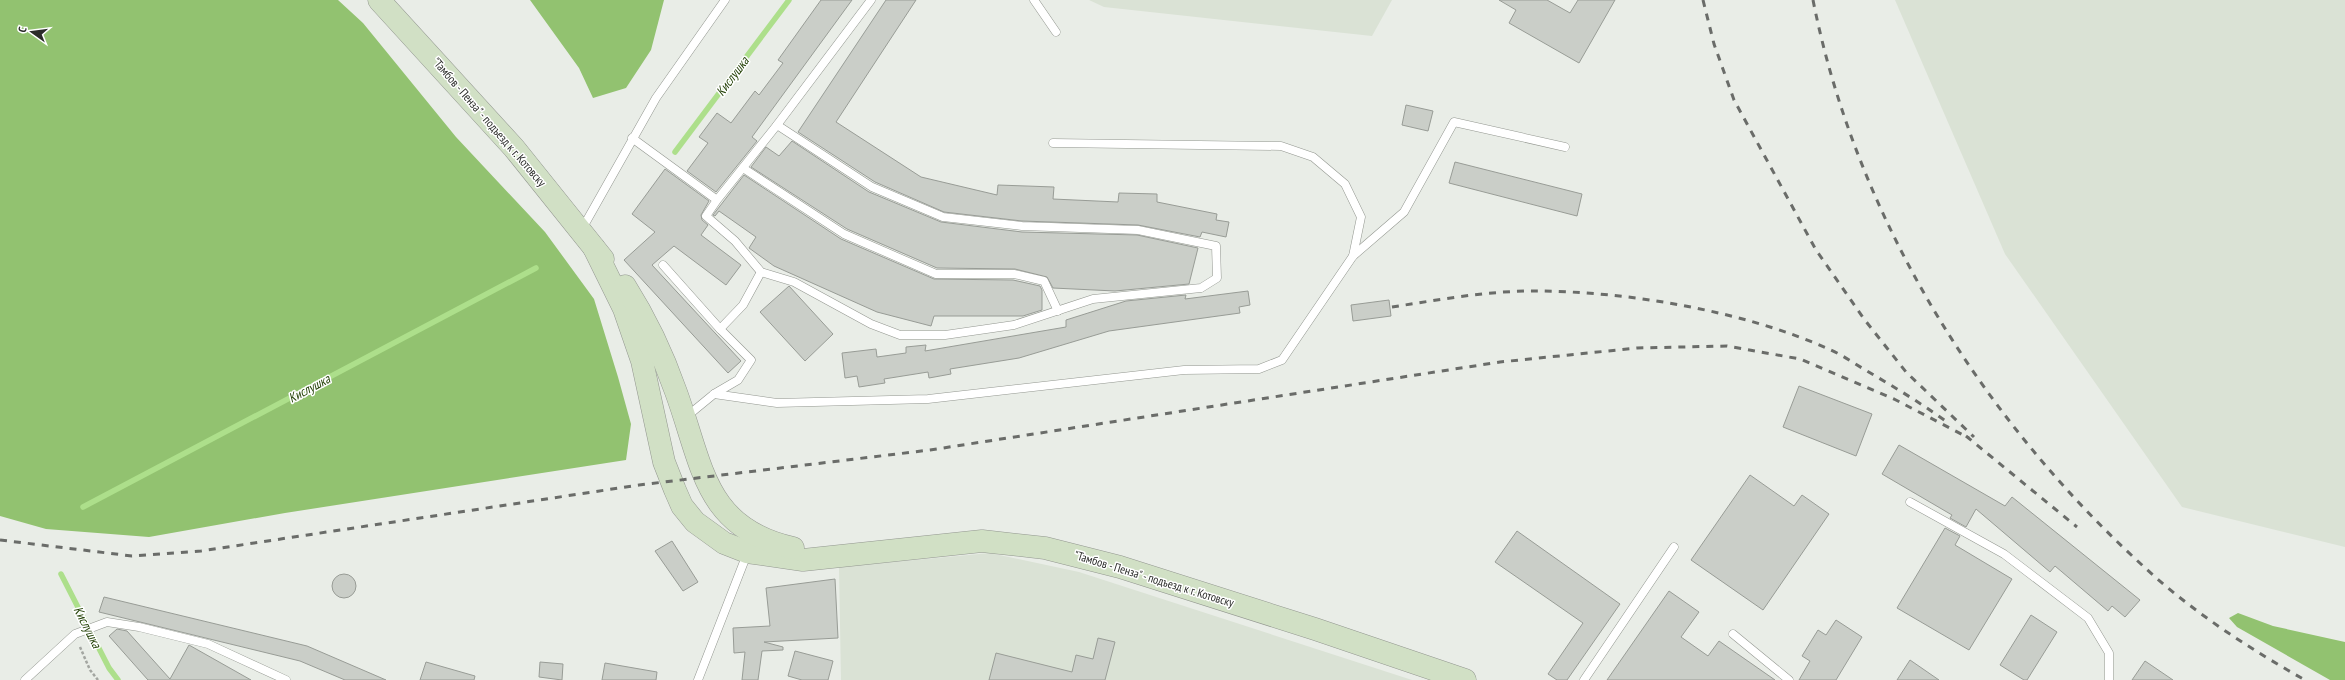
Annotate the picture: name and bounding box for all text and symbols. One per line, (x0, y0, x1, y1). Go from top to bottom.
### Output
north arrow (12, 12, 52, 52)
text: С (15, 25, 30, 34)
water label: Кислушка (712, 53, 753, 99)
street label: "Тамбов - Пенза" - подъезд к г. Котовску (429, 54, 550, 190)
water label: Кислушка (285, 370, 334, 406)
street label: "Тамбов - Пенза" - подъезд к г. Котовску (1072, 547, 1236, 610)
water label: Кислушка (70, 603, 106, 652)

